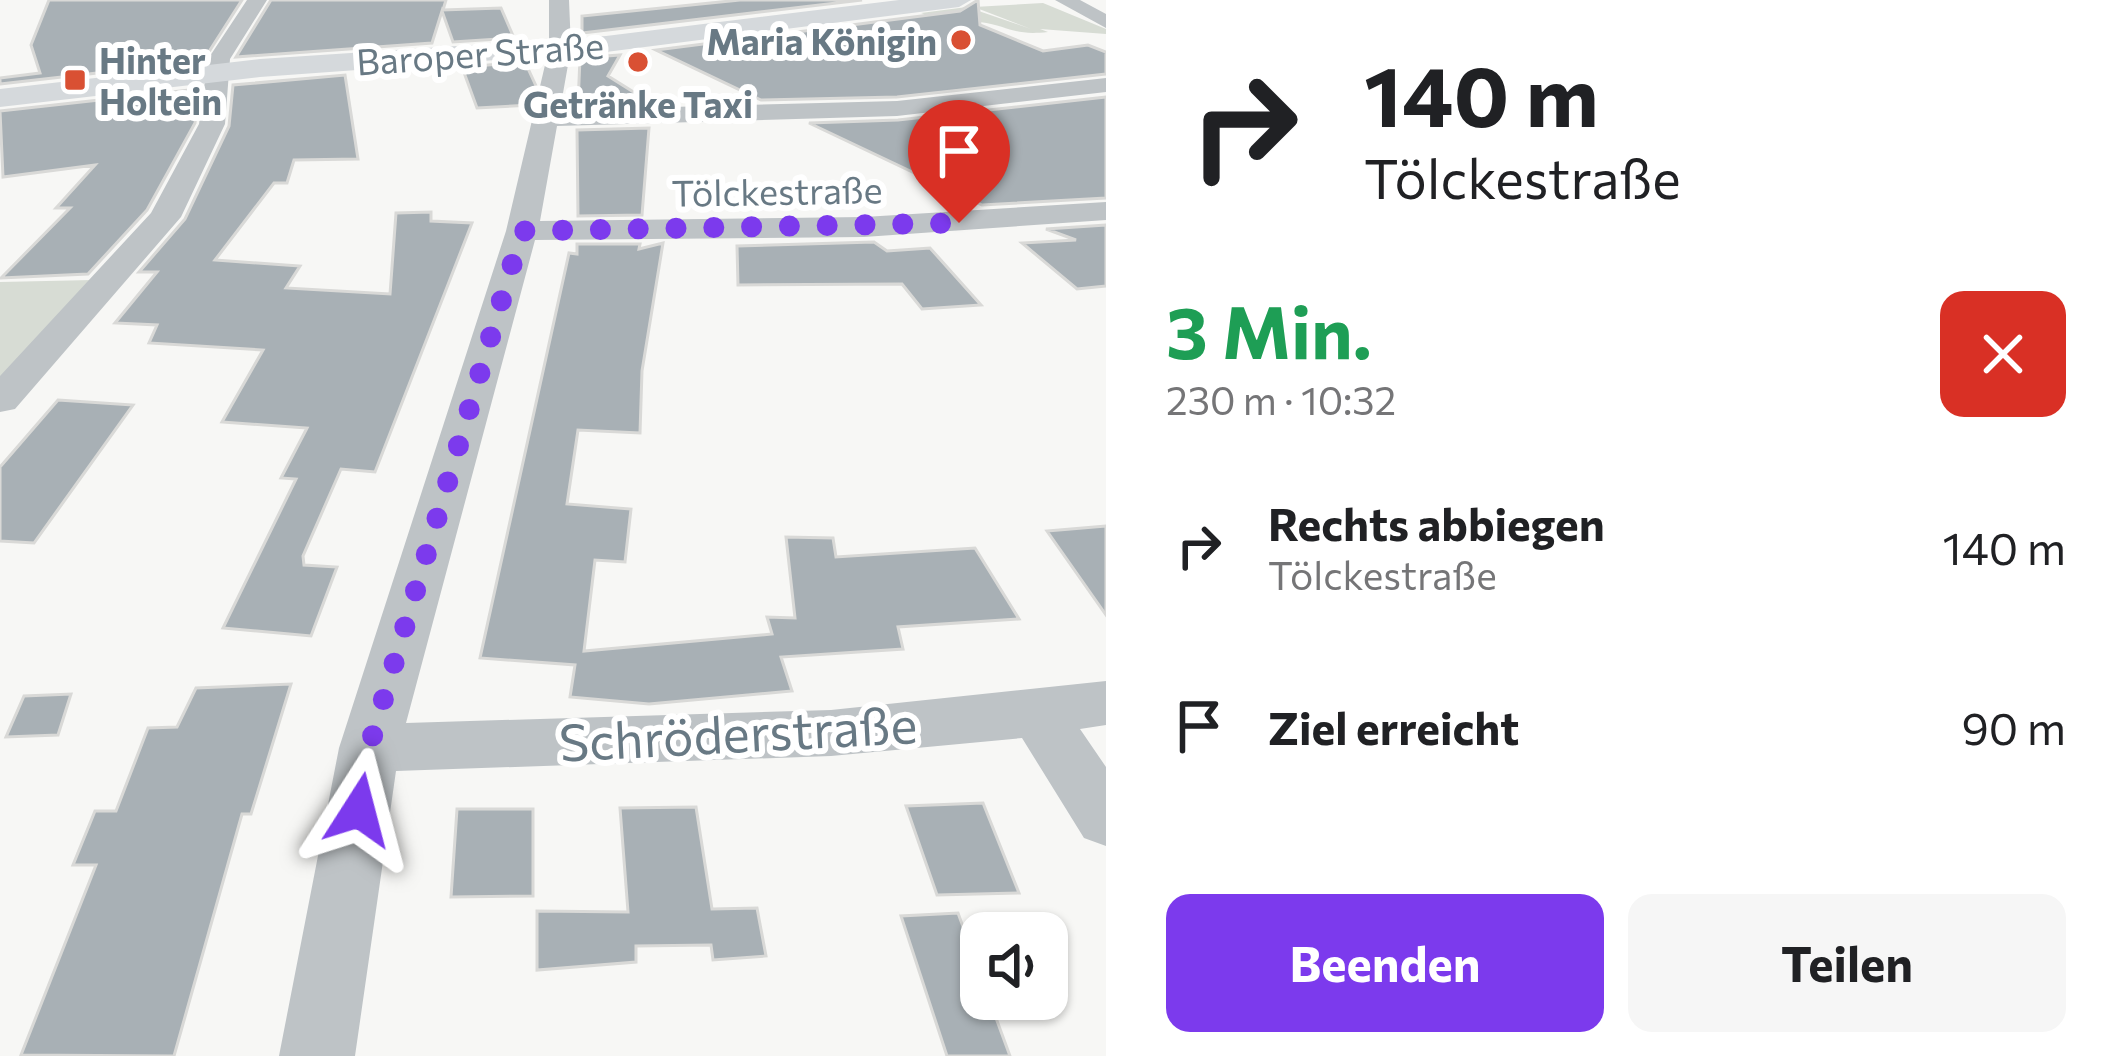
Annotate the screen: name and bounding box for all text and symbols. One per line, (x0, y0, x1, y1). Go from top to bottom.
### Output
place label: Maria Königin (706, 18, 937, 62)
street label: Baroper Straße (355, 21, 605, 83)
marker: Maria Königin (948, 27, 974, 53)
place label: Hinter Holtein (99, 37, 222, 122)
text: 140 m (1364, 42, 1599, 144)
icon: right (1166, 48, 1322, 204)
marker: Getränke Taxi (625, 49, 651, 75)
marker: Hinter Holtein (62, 67, 88, 93)
place label: Getränke Taxi (523, 81, 753, 125)
pin (908, 100, 1010, 223)
icon: arrive (926, 118, 992, 184)
text: Tölckestraße (1364, 144, 1681, 210)
street label: Tölckestraße (671, 166, 883, 214)
text: 3 Min. (1166, 286, 1372, 374)
button: close (1940, 291, 2066, 417)
text: 230 m · 10:32 (1166, 375, 1396, 423)
text: Rechts abbiegen (1268, 495, 1605, 550)
icon: right (1166, 513, 1232, 579)
text: 140 m (1943, 519, 2066, 574)
text: Tölckestraße (1268, 550, 1497, 598)
street label: Schröderstraße (557, 691, 919, 773)
icon: arrive (1166, 693, 1232, 759)
text: Ziel erreicht (1268, 699, 1519, 754)
text: 90 m (1961, 699, 2066, 754)
position arrow (296, 747, 422, 873)
button: Beenden (1166, 894, 1604, 1032)
button: Teilen (1628, 894, 2066, 1032)
map controls (960, 912, 1068, 1020)
button: sound (960, 912, 1068, 1020)

